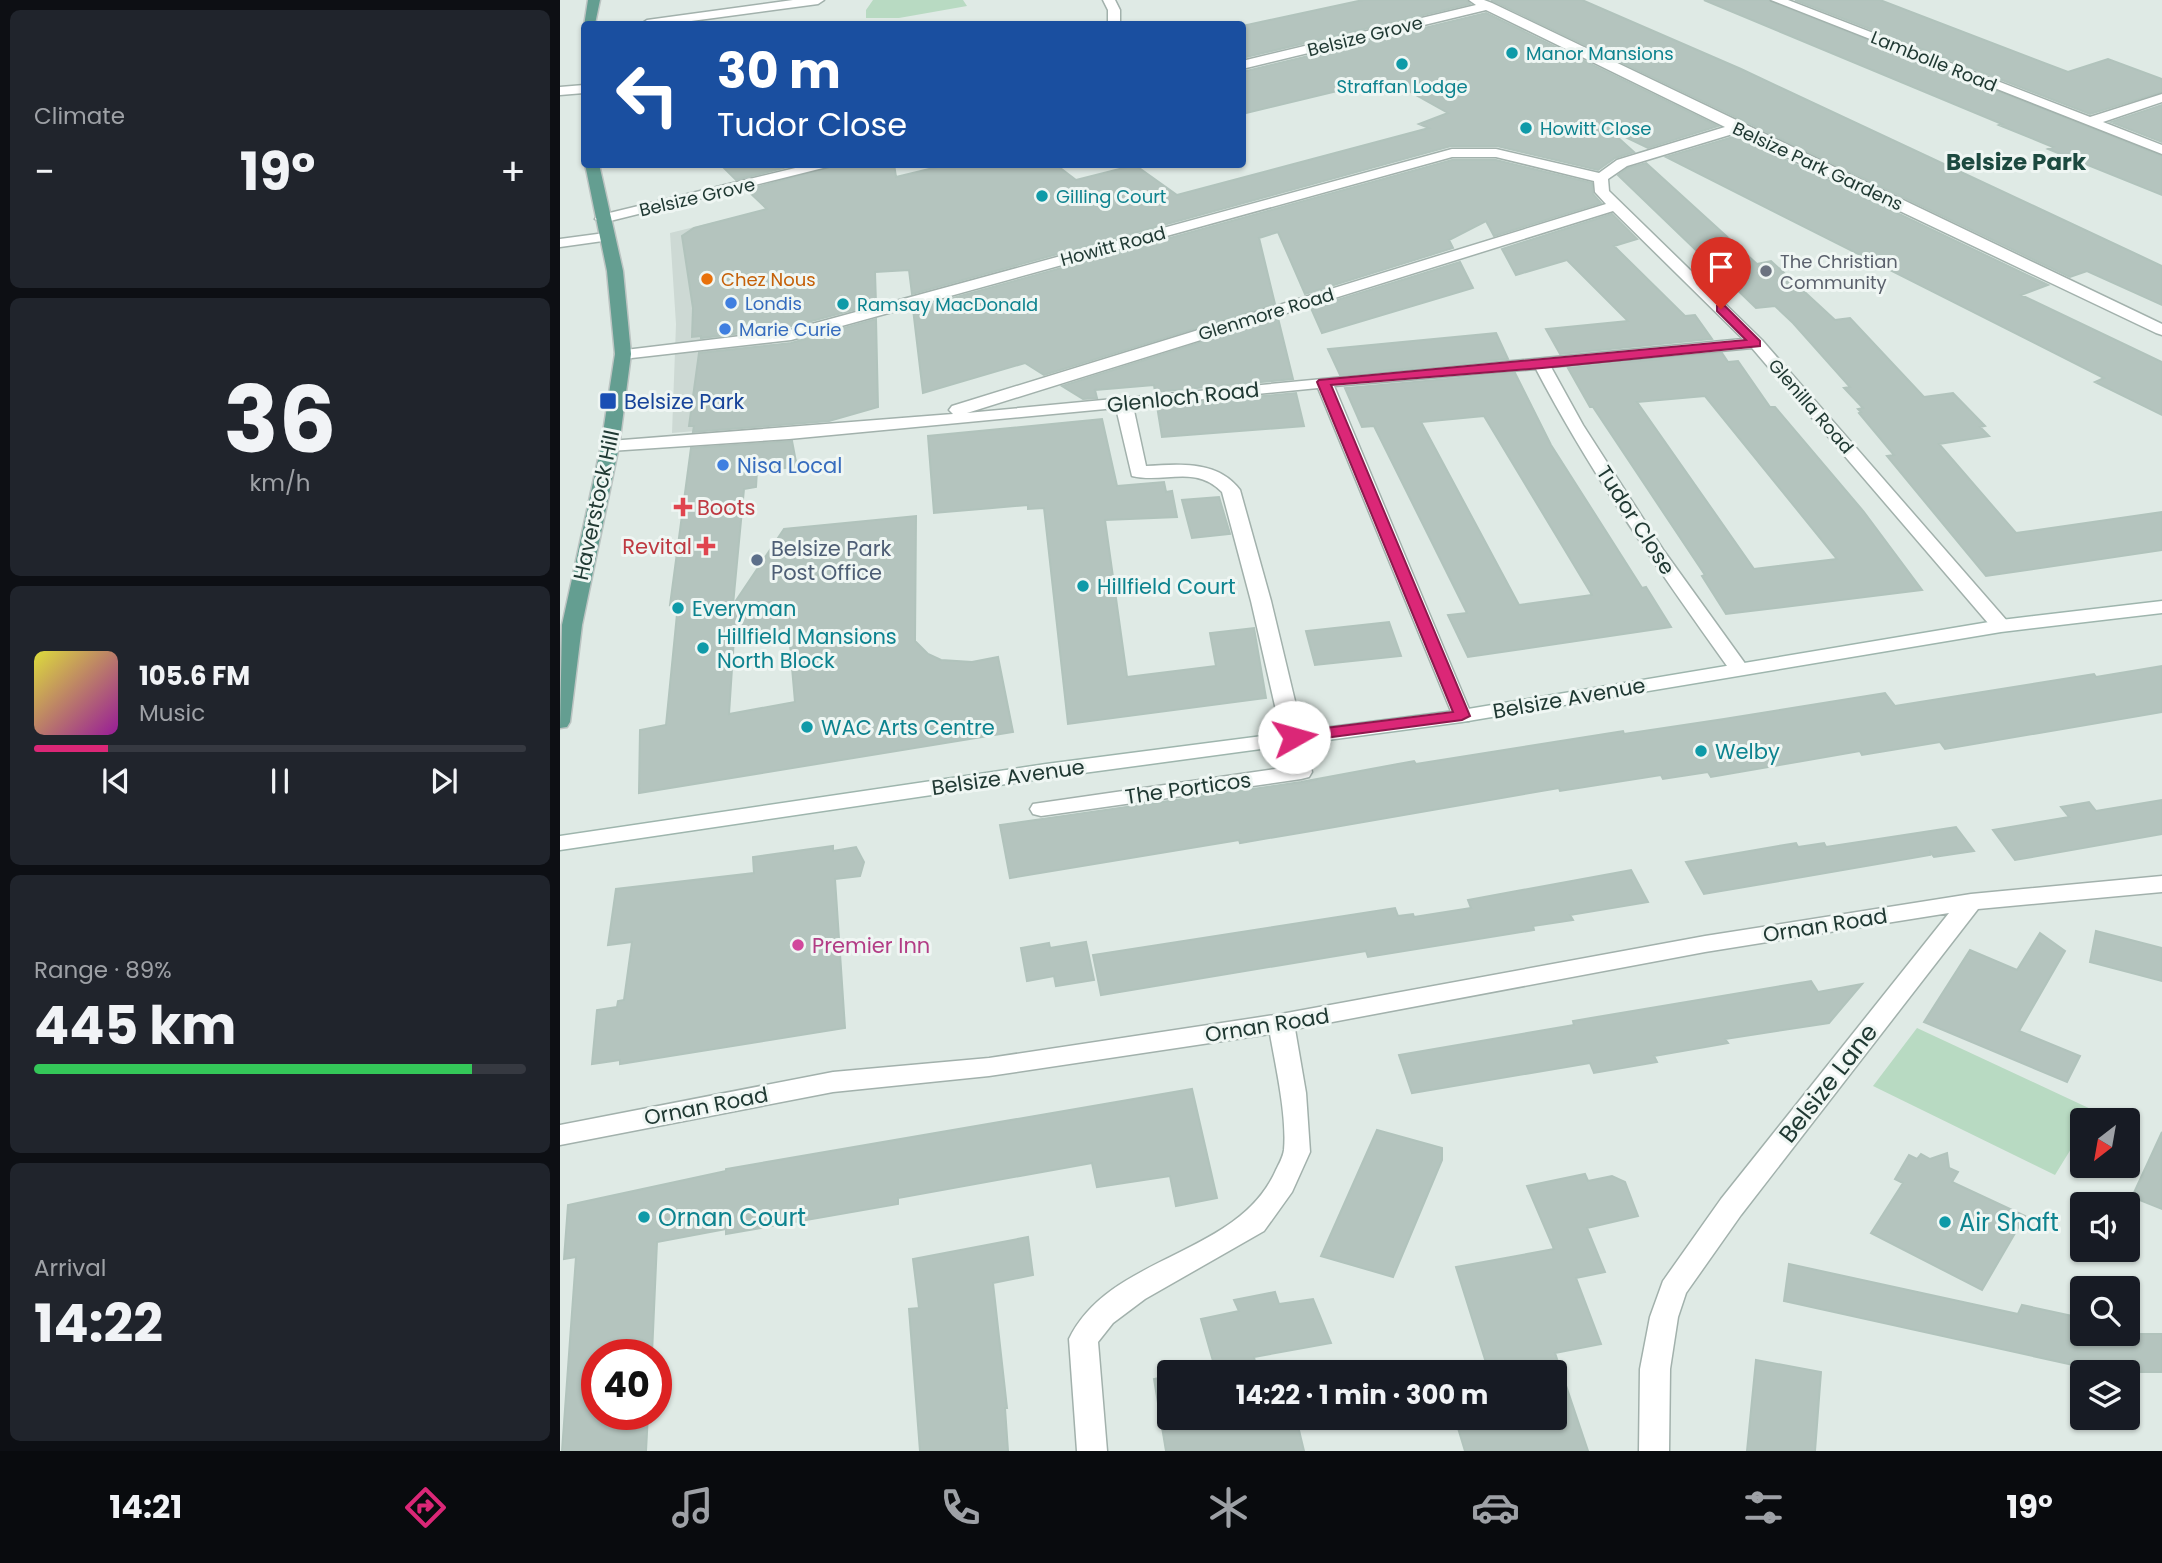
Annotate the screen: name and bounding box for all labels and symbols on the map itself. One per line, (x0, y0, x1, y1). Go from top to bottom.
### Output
street label: Belsize Grove (1305, 10, 1425, 62)
street label: Lambolle Road (1867, 24, 2001, 98)
place label: Manor Mansions (1526, 41, 1674, 66)
marker: Manor Mansions (1504, 45, 1520, 61)
marker: Straffan Lodge (1394, 56, 1410, 72)
place label: Straffan Lodge (1336, 74, 1468, 99)
place label: Howitt Close (1540, 116, 1651, 141)
street label: Belsize Park Gardens (1729, 116, 1907, 216)
marker: Howitt Close (1518, 120, 1534, 136)
district label: Belsize Park (1946, 146, 2087, 178)
street label: Belsize Grove (637, 172, 757, 222)
place label: Gilling Court (1056, 184, 1166, 209)
marker: Gilling Court (1034, 188, 1050, 204)
street label: Howitt Road (1058, 220, 1168, 272)
pin (1691, 237, 1751, 309)
place label: The Christian Community (1780, 249, 1898, 295)
marker: The Christian Community (1758, 263, 1774, 279)
place label: Chez Nous (721, 267, 816, 292)
marker: Chez Nous (699, 271, 715, 287)
street label: Glenmore Road (1195, 281, 1337, 347)
place label: Londis (745, 291, 802, 316)
place label: Ramsay MacDonald (857, 292, 1038, 317)
marker: Londis (723, 295, 739, 311)
marker: Ramsay MacDonald (835, 296, 851, 312)
place label: Marie Curie (739, 317, 842, 342)
marker: Marie Curie (717, 321, 733, 337)
street label: Glenilla Road (1763, 353, 1859, 459)
street label: Glenloch Road (1105, 375, 1261, 419)
place label: Belsize Park (624, 387, 745, 416)
marker: Belsize Park (598, 391, 618, 411)
street label: Haverstock Hill (566, 427, 626, 583)
place label: Nisa Local (737, 451, 842, 480)
marker: Nisa Local (715, 457, 731, 473)
street label: Tudor Close (1590, 460, 1682, 580)
place label: Boots (697, 493, 755, 522)
marker: Boots (675, 499, 691, 515)
place label: Revital (622, 532, 692, 561)
place label: Belsize Park Post Office (771, 534, 892, 587)
marker: Revital (698, 538, 714, 554)
marker: Belsize Park Post Office (749, 552, 765, 568)
place label: Hillfield Court (1097, 572, 1236, 601)
marker: Hillfield Court (1075, 578, 1091, 594)
place label: Everyman (692, 594, 797, 623)
marker: Everyman (670, 600, 686, 616)
place label: Hillfield Mansions North Block (717, 622, 897, 675)
marker: Hillfield Mansions North Block (695, 640, 711, 656)
street label: Belsize Avenue (1491, 670, 1647, 726)
position arrow (1257, 700, 1331, 774)
place label: WAC Arts Centre (821, 713, 995, 742)
marker: WAC Arts Centre (799, 719, 815, 735)
place label: Welby (1715, 737, 1780, 766)
marker: Welby (1693, 743, 1709, 759)
street label: Belsize Avenue (930, 752, 1086, 802)
street label: The Porticos (1123, 765, 1253, 811)
street label: Ornan Road (1761, 901, 1889, 949)
place label: Premier Inn (812, 931, 930, 960)
marker: Premier Inn (790, 937, 806, 953)
street label: Ornan Road (1203, 1001, 1331, 1049)
street label: Belsize Lane (1771, 1017, 1885, 1149)
street label: Ornan Road (642, 1080, 770, 1132)
north arrow (2070, 1108, 2140, 1178)
place label: Ornan Court (658, 1201, 806, 1234)
place label: Air Shaft (1959, 1206, 2059, 1239)
marker: Ornan Court (636, 1209, 652, 1225)
marker: Air Shaft (1937, 1214, 1953, 1230)
speed limit sign: 40 (581, 1339, 672, 1430)

